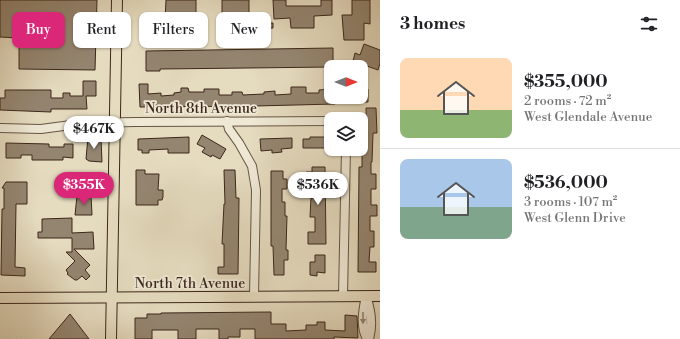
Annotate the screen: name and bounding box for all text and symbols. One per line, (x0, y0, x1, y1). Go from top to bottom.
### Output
chip: Buy (12, 12, 65, 48)
chip: Rent (73, 12, 131, 48)
chip: Filters (139, 12, 208, 48)
chip: New (216, 12, 271, 48)
text: 3 homes (400, 13, 465, 35)
icon: filters (638, 13, 660, 35)
north arrow (324, 60, 368, 104)
map controls (324, 60, 368, 156)
text: $355,000 (524, 71, 608, 93)
icon: home (432, 74, 480, 122)
text: 2 rooms · 72 m² (524, 93, 611, 109)
street label: North 8th Avenue (145, 100, 257, 118)
text: West Glendale Avenue (524, 109, 652, 125)
button: layers (324, 112, 368, 156)
pin: $467K (66, 116, 122, 150)
text: $467K (73, 121, 115, 137)
pin: $355K (56, 172, 112, 206)
pin: $536K (290, 172, 346, 206)
text: $536,000 (524, 172, 608, 194)
icon: home (432, 175, 480, 223)
text: $355K (63, 177, 105, 193)
text: $536K (297, 177, 339, 193)
text: 3 rooms · 107 m² (524, 194, 617, 210)
text: West Glenn Drive (524, 210, 626, 226)
street label: North 7th Avenue (135, 275, 245, 293)
one-way arrow (360, 312, 366, 325)

